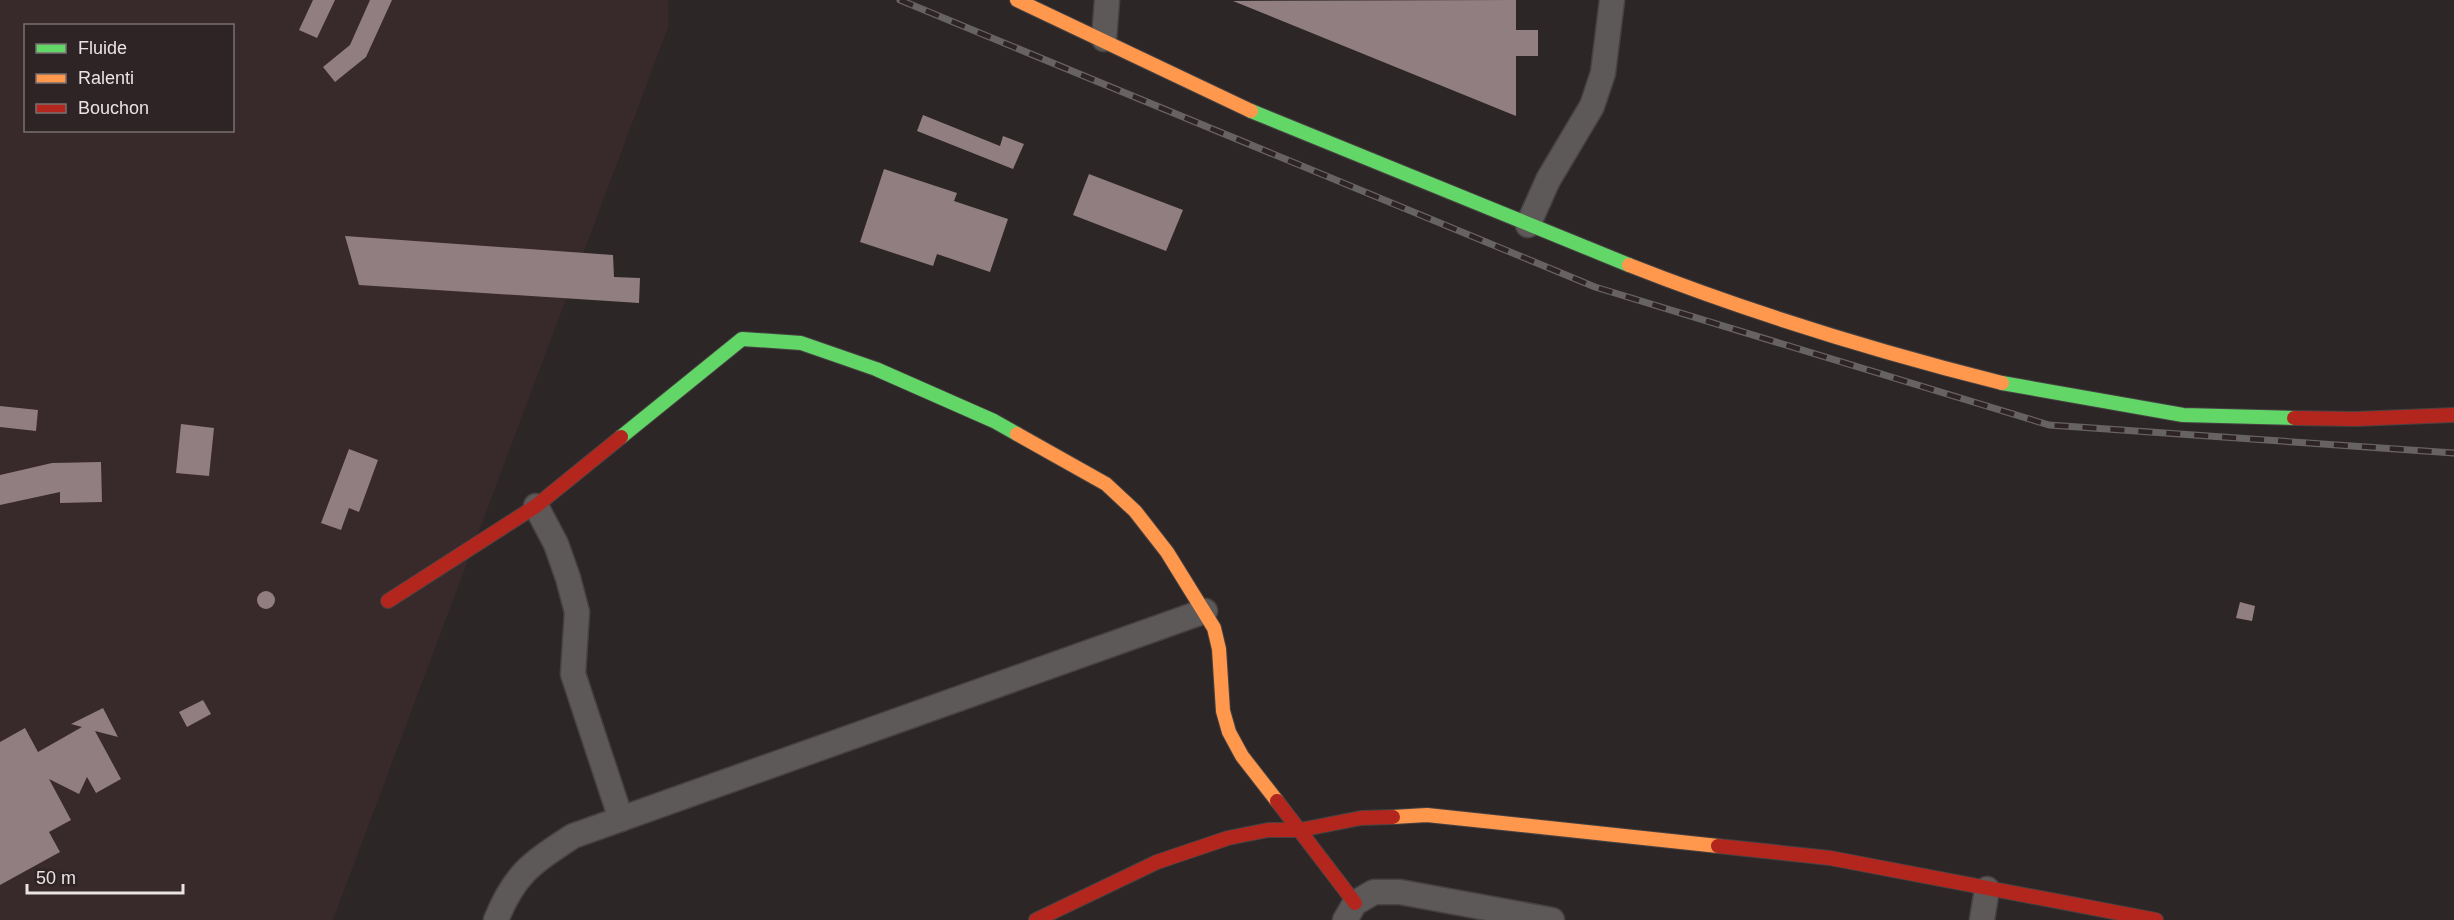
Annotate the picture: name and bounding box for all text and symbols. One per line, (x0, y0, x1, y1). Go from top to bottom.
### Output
legend (24, 24, 234, 132)
text: Fluide (78, 38, 127, 58)
text: Ralenti (78, 68, 134, 88)
text: Bouchon (78, 98, 149, 118)
scale bar (27, 857, 183, 895)
text: 50 m (36, 868, 76, 888)

